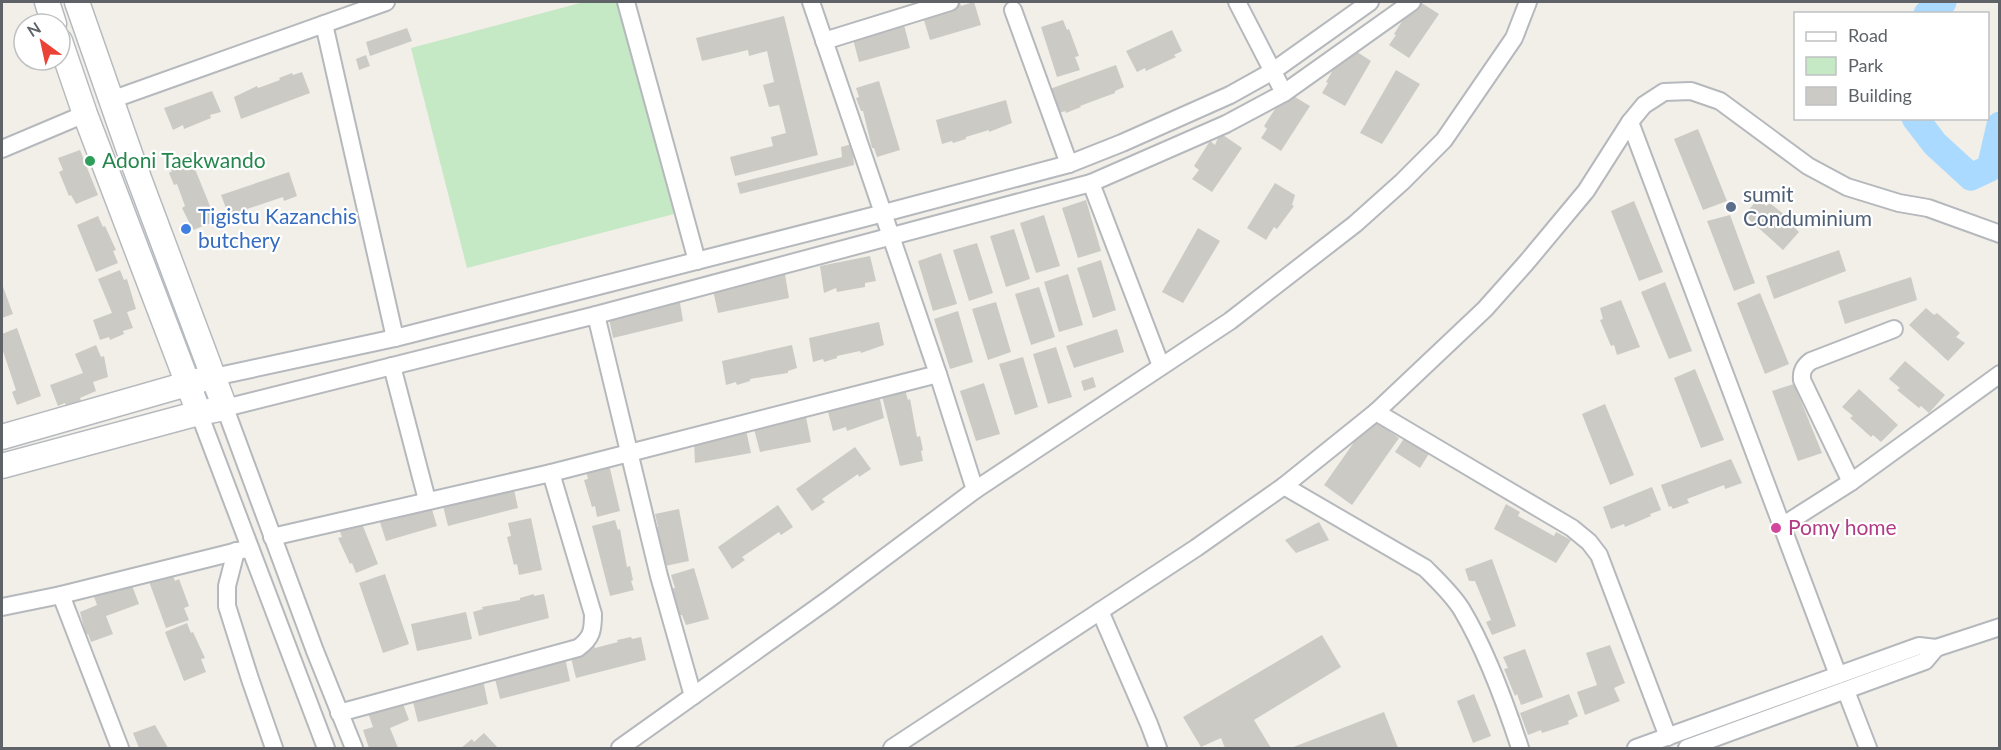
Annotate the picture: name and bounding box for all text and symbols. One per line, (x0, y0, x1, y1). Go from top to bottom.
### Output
north arrow (12, 12, 72, 72)
legend (1794, 12, 1989, 120)
text: N (23, 18, 44, 40)
text: Road (1848, 24, 1888, 46)
text: Park (1848, 54, 1884, 76)
text: Building (1848, 84, 1912, 106)
place label: Adoni Taekwando (102, 147, 266, 172)
marker: Adoni Taekwando (83, 154, 97, 168)
place label: sumit Conduminium (1743, 181, 1872, 230)
marker: sumit Conduminium (1724, 200, 1738, 214)
place label: Tigistu Kazanchis butchery (198, 203, 357, 252)
marker: Tigistu Kazanchis butchery (179, 222, 193, 236)
place label: Pomy home (1788, 514, 1897, 539)
marker: Pomy home (1769, 521, 1783, 535)

